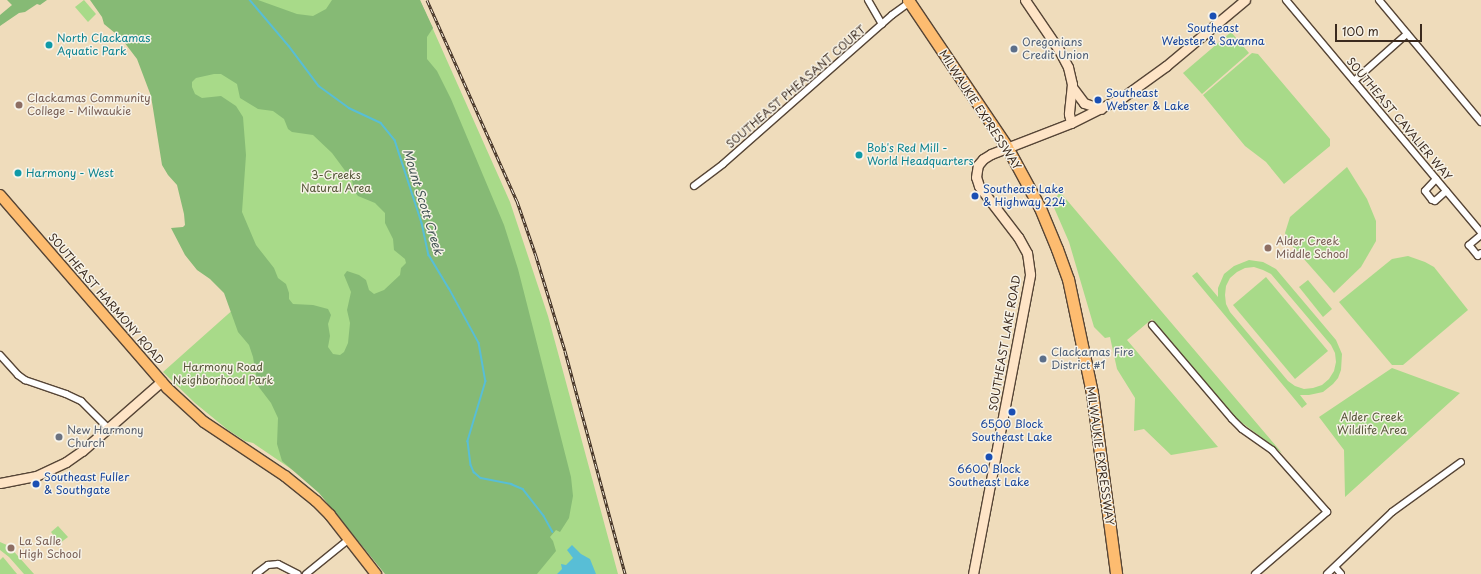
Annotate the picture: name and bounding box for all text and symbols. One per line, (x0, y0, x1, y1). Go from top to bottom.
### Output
marker: Southeast Webster & Savanna (1208, 11, 1218, 21)
scale bar (1337, 16, 1424, 42)
place label: Southeast Webster & Savanna (1161, 22, 1265, 48)
text: 100 m (1342, 22, 1379, 40)
street label: SOUTHEAST PHEASANT COURT (724, 23, 868, 151)
place label: North Clackamas Aquatic Park (57, 32, 151, 58)
place label: Oregonians Credit Union (1022, 36, 1090, 62)
marker: North Clackamas Aquatic Park (44, 40, 54, 50)
marker: Oregonians Credit Union (1009, 44, 1019, 54)
street label: MILWAUKIE EXPRESSWAY (936, 47, 1024, 173)
street label: SOUTHEAST CAVALIER WAY (1344, 55, 1454, 183)
place label: Southeast Webster & Lake (1106, 87, 1190, 113)
place label: Clackamas Community College - Milwaukie (27, 92, 151, 118)
marker: Southeast Webster & Lake (1093, 95, 1103, 105)
marker: Clackamas Community College - Milwaukie (14, 100, 24, 110)
place label: Bob's Red Mill - World Headquarters (867, 142, 974, 168)
water label: Mount Scott Creek (400, 147, 446, 257)
marker: Bob's Red Mill - World Headquarters (854, 150, 864, 160)
place label: Harmony - West (26, 166, 114, 180)
marker: Harmony - West (13, 168, 23, 178)
park label: 3-Creeks Natural Area (301, 169, 371, 195)
place label: Southeast Lake & Highway 224 (983, 183, 1066, 209)
marker: Southeast Lake & Highway 224 (970, 191, 980, 201)
street label: SOUTHEAST HARMONY ROAD (46, 231, 166, 367)
place label: Alder Creek Middle School (1276, 235, 1349, 261)
marker: Alder Creek Middle School (1263, 243, 1273, 253)
street label: SOUTHEAST LAKE ROAD (986, 274, 1024, 412)
place label: Clackamas Fire District #1 (1051, 346, 1134, 372)
marker: Clackamas Fire District #1 (1038, 354, 1048, 364)
park label: Harmony Road Neighborhood Park (173, 361, 273, 387)
street label: MILWAUKIE EXPRESSWAY (1084, 385, 1116, 527)
marker: 6500 Block Southeast Lake (1007, 407, 1017, 417)
park label: Alder Creek Wildlife Area (1337, 411, 1407, 437)
place label: 6500 Block Southeast Lake (972, 418, 1052, 444)
place label: New Harmony Church (67, 424, 144, 450)
marker: New Harmony Church (54, 432, 64, 442)
marker: 6600 Block Southeast Lake (984, 452, 994, 462)
place label: 6600 Block Southeast Lake (949, 463, 1029, 489)
place label: Southeast Fuller & Southgate (44, 471, 130, 497)
marker: Southeast Fuller & Southgate (31, 479, 41, 489)
place label: La Salle High School (19, 535, 82, 561)
marker: La Salle High School (6, 543, 16, 553)

